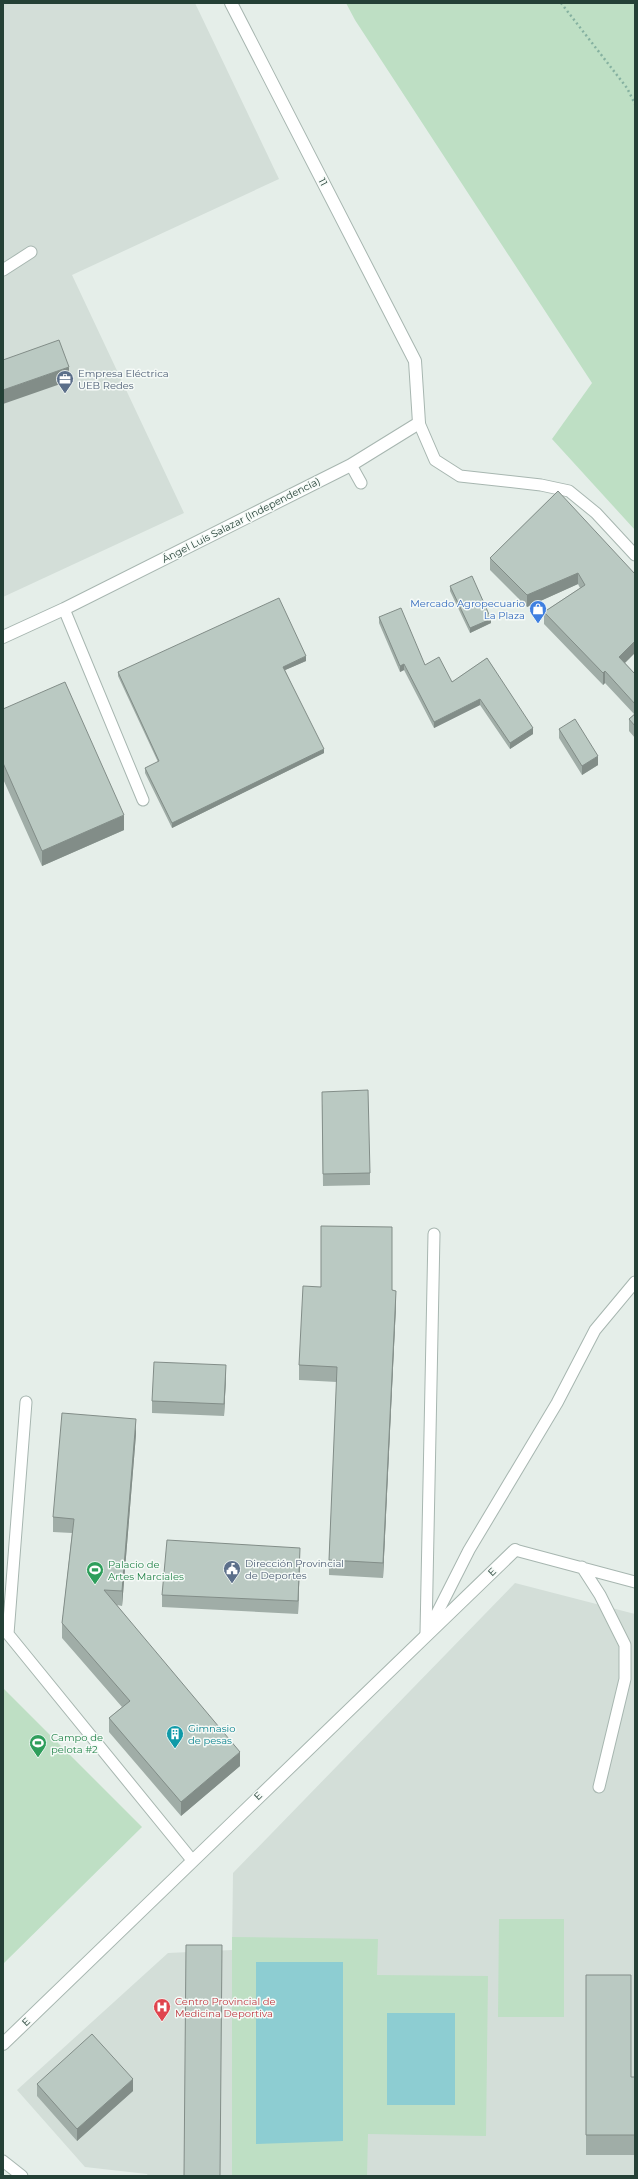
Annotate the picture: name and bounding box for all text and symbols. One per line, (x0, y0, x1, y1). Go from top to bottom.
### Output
street label: 11 (316, 176, 330, 188)
place label: Empresa Eléctrica UEB Redes (78, 367, 169, 392)
office icon: Empresa Eléctrica UEB Redes (55, 369, 75, 394)
street label: Ángel Luis Salazar (Independencia) (160, 474, 322, 566)
place label: Mercado Agropecuario La Plaza (410, 597, 525, 622)
shop icon: Mercado Agropecuario La Plaza (528, 599, 548, 624)
place label: Dirección Provincial de Deportes (245, 1557, 344, 1582)
place label: Palacio de Artes Marciales (108, 1558, 184, 1583)
public building icon: Dirección Provincial de Deportes (222, 1559, 242, 1584)
sports icon: Palacio de Artes Marciales (85, 1560, 105, 1585)
street label: E (485, 1565, 499, 1579)
place label: Gimnasio de pesas (188, 1722, 236, 1747)
building icon: Gimnasio de pesas (165, 1724, 185, 1749)
place label: Campo de pelota #2 (51, 1731, 103, 1756)
sports icon: Campo de pelota #2 (28, 1733, 48, 1758)
street label: E (251, 1789, 265, 1803)
place label: Centro Provincial de Medicina Deportiva (175, 1995, 276, 2020)
hospital icon: Centro Provincial de Medicina Deportiva (152, 1997, 172, 2022)
street label: E (19, 2015, 33, 2029)

